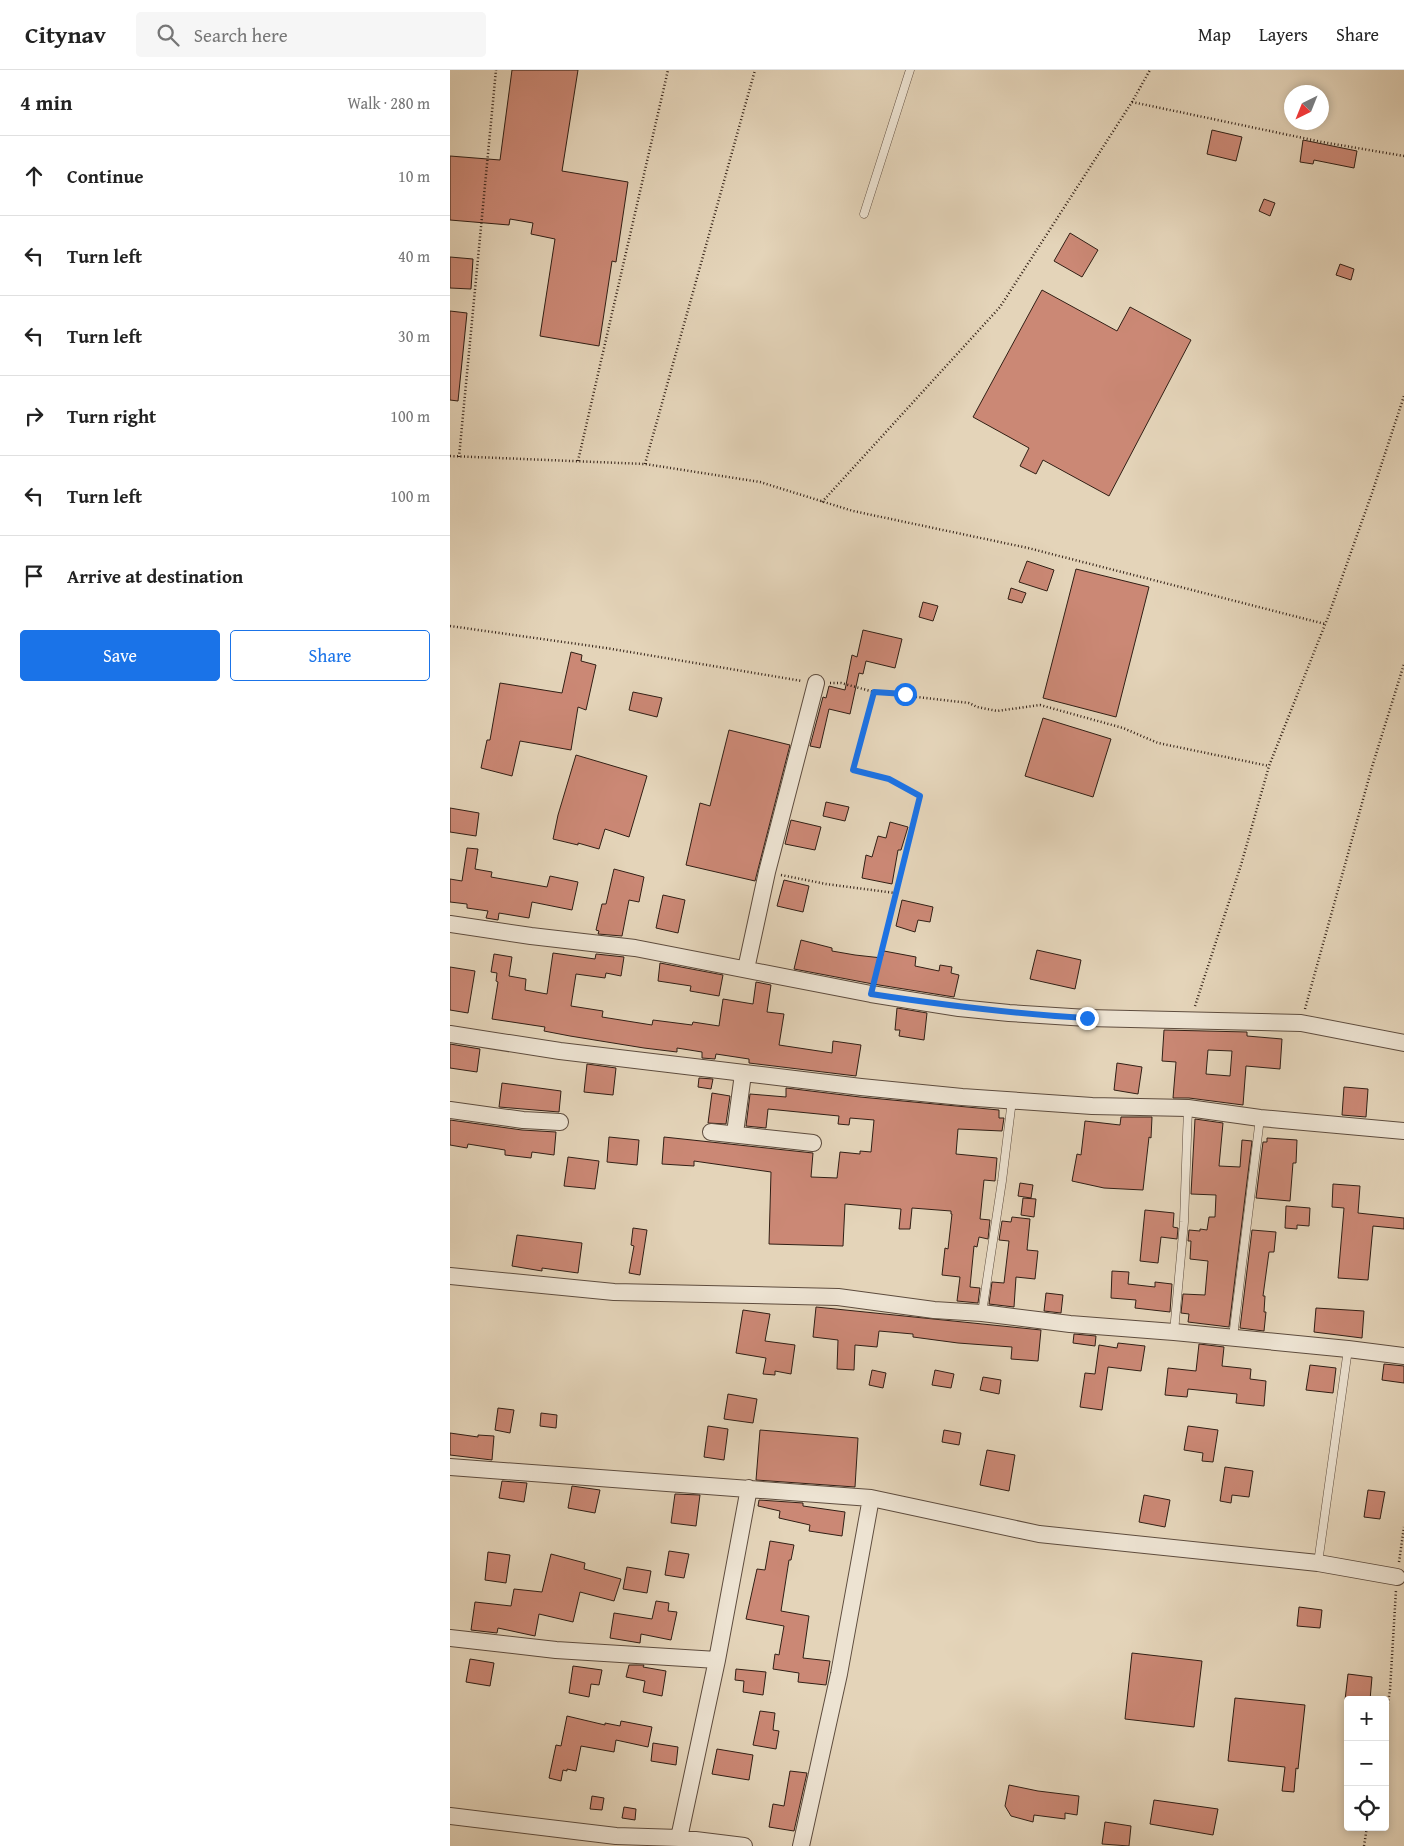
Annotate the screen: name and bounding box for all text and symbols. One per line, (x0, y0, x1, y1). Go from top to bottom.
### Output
search box (136, 12, 486, 57)
text: Citynav (25, 17, 106, 52)
icon: search (154, 21, 182, 49)
text: Search here (194, 21, 288, 49)
text: Map (1198, 21, 1231, 48)
text: Layers (1259, 21, 1308, 48)
text: Share (1336, 21, 1379, 48)
north arrow (1284, 85, 1329, 130)
text: 4 min (20, 87, 72, 118)
text: Walk · 280 m (347, 91, 430, 115)
icon: ahead (20, 162, 48, 190)
text: Continue (67, 162, 144, 190)
text: 10 m (398, 164, 430, 188)
icon: left (20, 242, 48, 270)
text: Turn left (67, 242, 142, 270)
text: 40 m (398, 244, 430, 268)
icon: left (20, 322, 48, 350)
text: Turn left (67, 322, 142, 350)
text: 30 m (398, 324, 430, 348)
icon: right (20, 402, 48, 430)
text: Turn right (67, 402, 156, 430)
text: 100 m (390, 404, 430, 428)
icon: left (20, 482, 48, 510)
text: Turn left (67, 482, 142, 510)
text: 100 m (390, 484, 430, 508)
icon: arrive (20, 562, 48, 590)
text: Arrive at destination (67, 562, 243, 590)
button: Save (20, 630, 220, 681)
button: Share (230, 630, 430, 681)
route start (894, 683, 917, 706)
route end (1076, 1007, 1099, 1030)
map controls (1344, 1696, 1389, 1831)
button: + (1344, 1696, 1389, 1741)
button: − (1344, 1741, 1389, 1786)
button: locate (1344, 1786, 1389, 1831)

